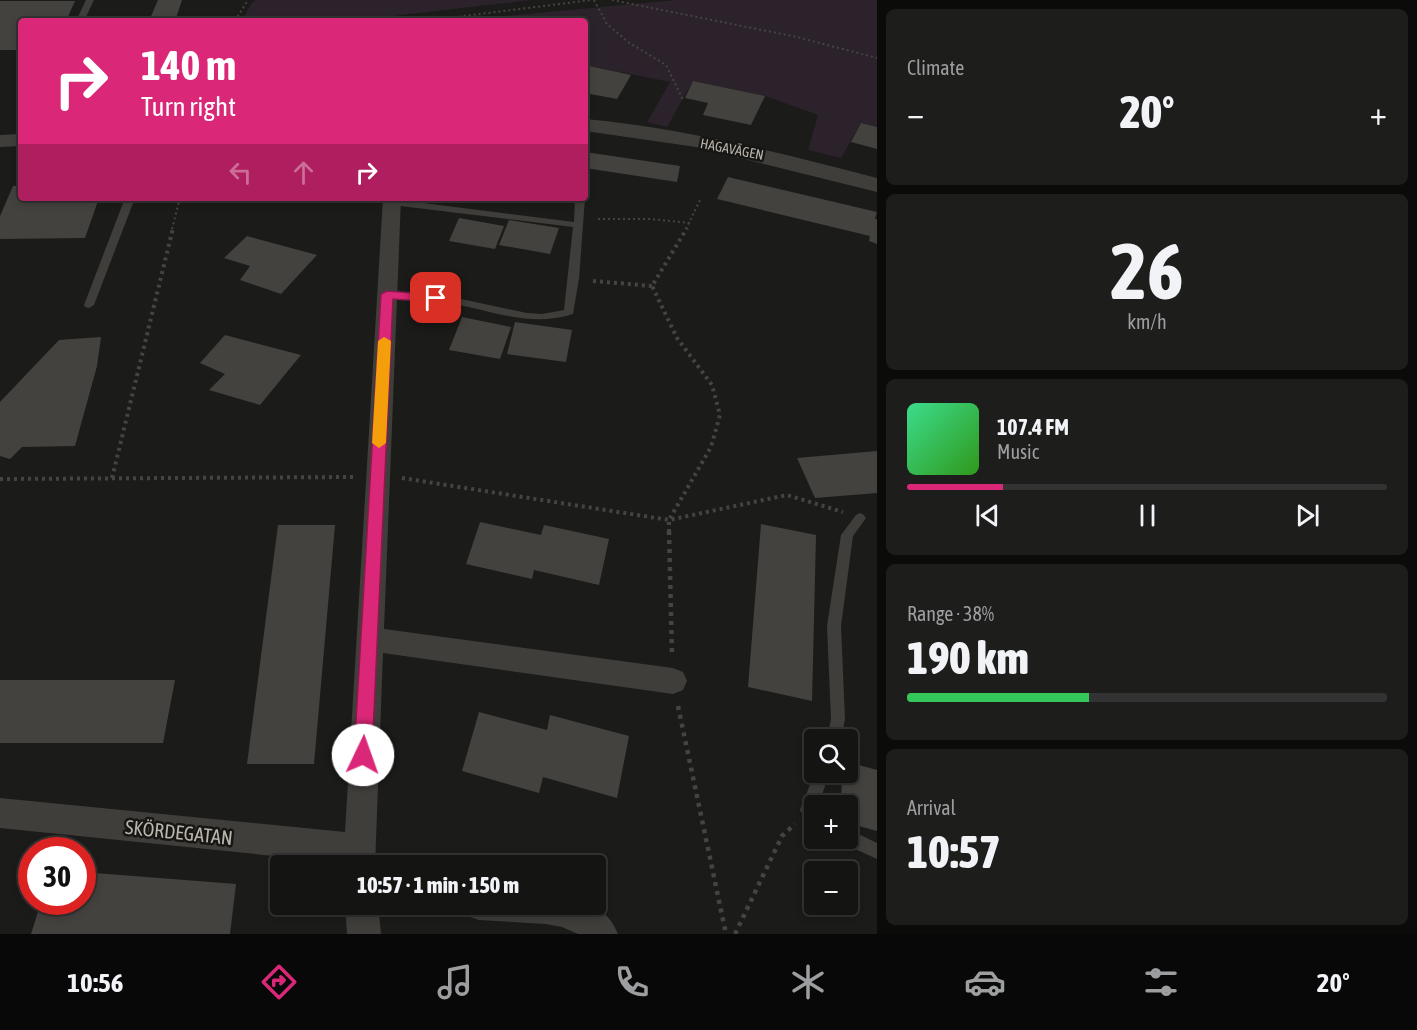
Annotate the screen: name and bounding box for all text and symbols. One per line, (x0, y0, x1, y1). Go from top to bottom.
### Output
text: 140 m (141, 41, 236, 89)
icon: right (42, 42, 120, 120)
text: Climate (907, 56, 964, 79)
text: 20° (1120, 86, 1174, 138)
text: Turn right (141, 91, 236, 122)
text: − (907, 94, 924, 132)
text: + (1370, 94, 1387, 132)
street label: HAGAVÄGEN (699, 135, 765, 163)
icon: left (224, 156, 257, 189)
icon: ahead (287, 156, 320, 189)
icon: right (350, 156, 383, 189)
text: 26 (1110, 226, 1184, 316)
pin (410, 272, 461, 323)
icon: arrive (419, 281, 452, 314)
text: km/h (1127, 310, 1167, 333)
text: 107.4 FM (997, 414, 1069, 440)
text: Music (997, 440, 1039, 463)
icon: previous (971, 499, 1004, 532)
icon: pause (1131, 499, 1164, 532)
icon: next (1291, 499, 1324, 532)
text: Range · 38% (907, 602, 994, 625)
text: 190 km (907, 632, 1029, 684)
position arrow (331, 723, 395, 787)
map controls (804, 729, 858, 915)
button: search (804, 729, 858, 783)
button: + (804, 795, 858, 849)
text: Arrival (907, 796, 956, 819)
street label: SKÖRDEGATAN (124, 815, 234, 849)
text: 10:57 (907, 826, 1001, 878)
speed limit sign: 30 (18, 837, 96, 915)
button: − (804, 861, 858, 915)
text: 10:57 · 1 min · 150 m (357, 872, 519, 898)
icon: directions (258, 961, 300, 1003)
icon: music (434, 961, 476, 1003)
icon: phone (611, 961, 653, 1003)
icon: climate (787, 961, 829, 1003)
icon: car (964, 961, 1006, 1003)
icon: filters (1140, 961, 1182, 1003)
text: 10:56 (67, 967, 123, 998)
text: 20° (1317, 967, 1350, 998)

